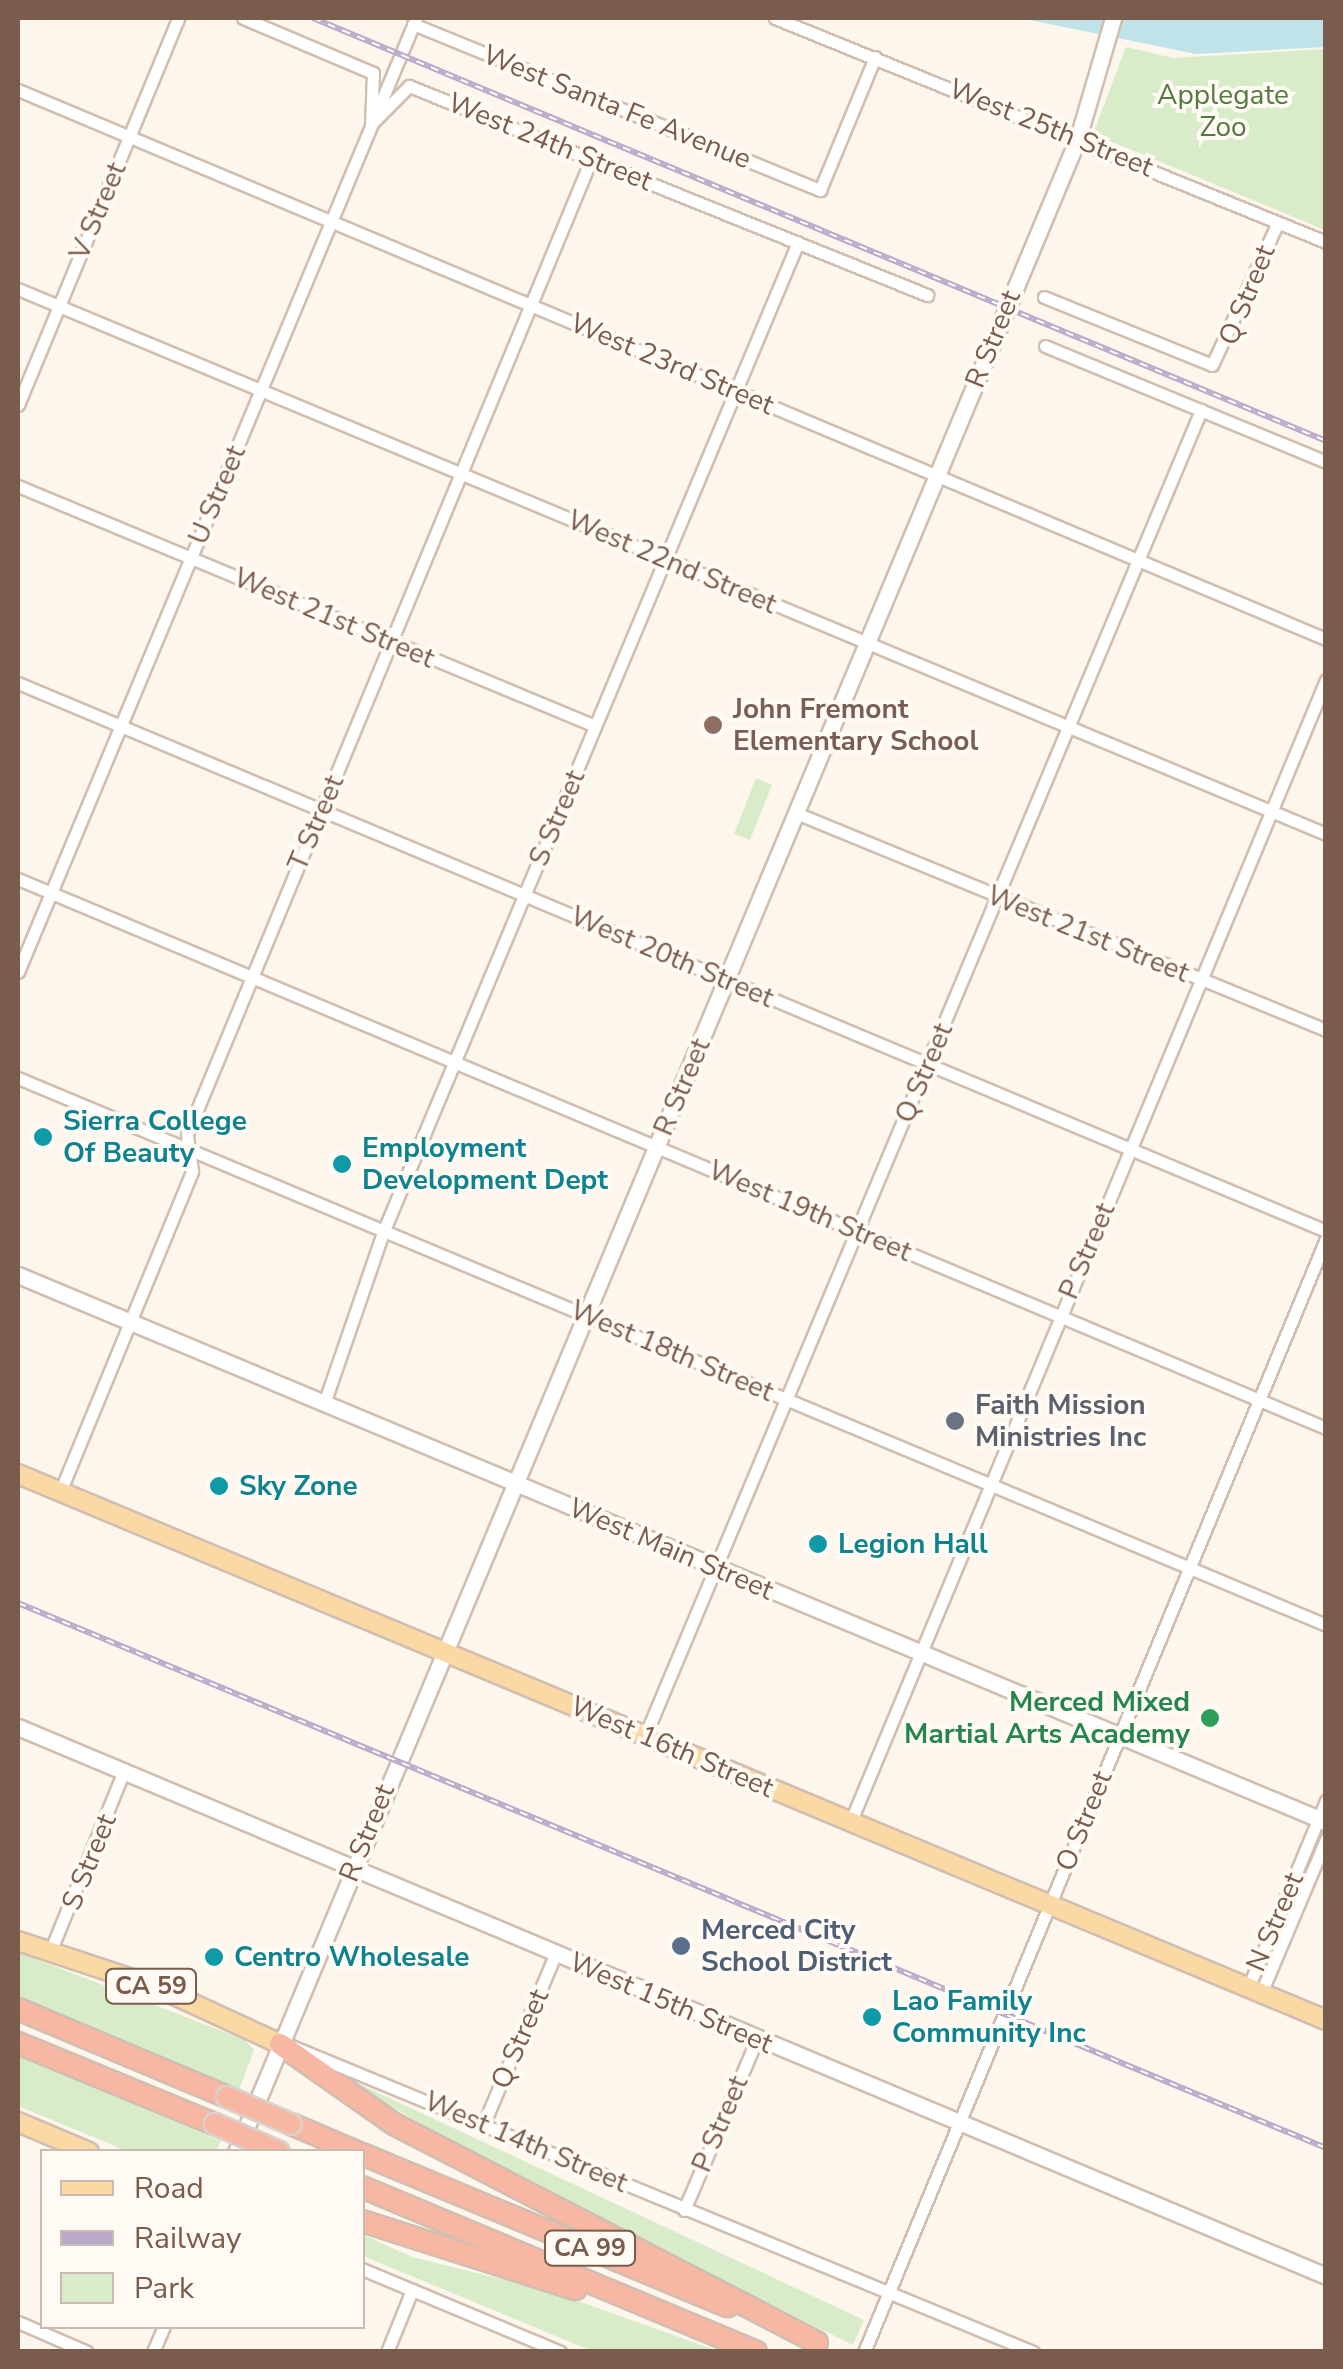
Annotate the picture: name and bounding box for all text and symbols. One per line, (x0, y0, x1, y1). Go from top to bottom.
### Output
street label: West Santa Fe Avenue (478, 38, 756, 176)
street label: West 25th Street (944, 72, 1158, 184)
park label: Applegate Zoo (1157, 78, 1289, 144)
street label: West 24th Street (443, 86, 657, 198)
street label: V Street (62, 157, 134, 265)
street label: Q Street (1212, 240, 1282, 350)
street label: R Street (958, 285, 1028, 393)
street label: West 23rd Street (565, 306, 779, 422)
street label: U Street (181, 441, 253, 549)
street label: West 22nd Street (562, 503, 782, 621)
street label: West 21st Street (229, 561, 439, 675)
place label: John Fremont Elementary School (733, 692, 978, 758)
marker: John Fremont Elementary School (702, 714, 724, 736)
street label: S Street (522, 765, 592, 871)
street label: T Street (281, 770, 351, 876)
street label: West 21st Street (982, 878, 1194, 990)
street label: West 20th Street (565, 899, 779, 1015)
street label: Q Street (888, 1018, 960, 1128)
street label: R Street (647, 1033, 717, 1141)
place label: Sierra College Of Beauty (63, 1104, 247, 1170)
marker: Sierra College Of Beauty (32, 1126, 54, 1148)
place label: Employment Development Dept (362, 1131, 608, 1197)
marker: Employment Development Dept (331, 1153, 353, 1175)
street label: West 19th Street (703, 1153, 917, 1269)
street label: P Street (1052, 1198, 1122, 1304)
street label: West 18th Street (565, 1293, 779, 1409)
place label: Faith Mission Ministries Inc (975, 1388, 1146, 1454)
marker: Faith Mission Ministries Inc (944, 1410, 966, 1432)
place label: Sky Zone (239, 1469, 358, 1503)
marker: Sky Zone (208, 1475, 230, 1497)
street label: West Main Street (564, 1491, 778, 1607)
place label: Legion Hall (838, 1527, 988, 1561)
marker: Legion Hall (807, 1533, 829, 1555)
place label: Merced Mixed Martial Arts Academy (904, 1685, 1190, 1751)
street label: West 16th Street (565, 1689, 779, 1805)
marker: Merced Mixed Martial Arts Academy (1199, 1707, 1221, 1729)
street label: O Street (1049, 1766, 1119, 1876)
street label: R Street (332, 1779, 402, 1887)
street label: S Street (55, 1809, 123, 1915)
street label: N Street (1239, 1867, 1311, 1977)
place label: Merced City School District (701, 1913, 892, 1979)
marker: Merced City School District (670, 1935, 692, 1957)
place label: Centro Wholesale (234, 1940, 469, 1974)
street label: West 15th Street (564, 1945, 778, 2061)
marker: Centro Wholesale (203, 1946, 225, 1968)
road number: CA 59 (104, 1966, 198, 2006)
street label: Q Street (484, 1984, 556, 2094)
place label: Lao Family Community Inc (892, 1984, 1086, 2050)
marker: Lao Family Community Inc (861, 2006, 883, 2028)
street label: P Street (685, 2071, 755, 2177)
street label: West 14th Street (419, 2084, 633, 2200)
legend (40, 2149, 365, 2329)
text: Road (134, 2168, 204, 2209)
text: Railway (134, 2218, 242, 2259)
road number: CA 99 (542, 2228, 638, 2268)
text: Park (134, 2268, 194, 2309)

